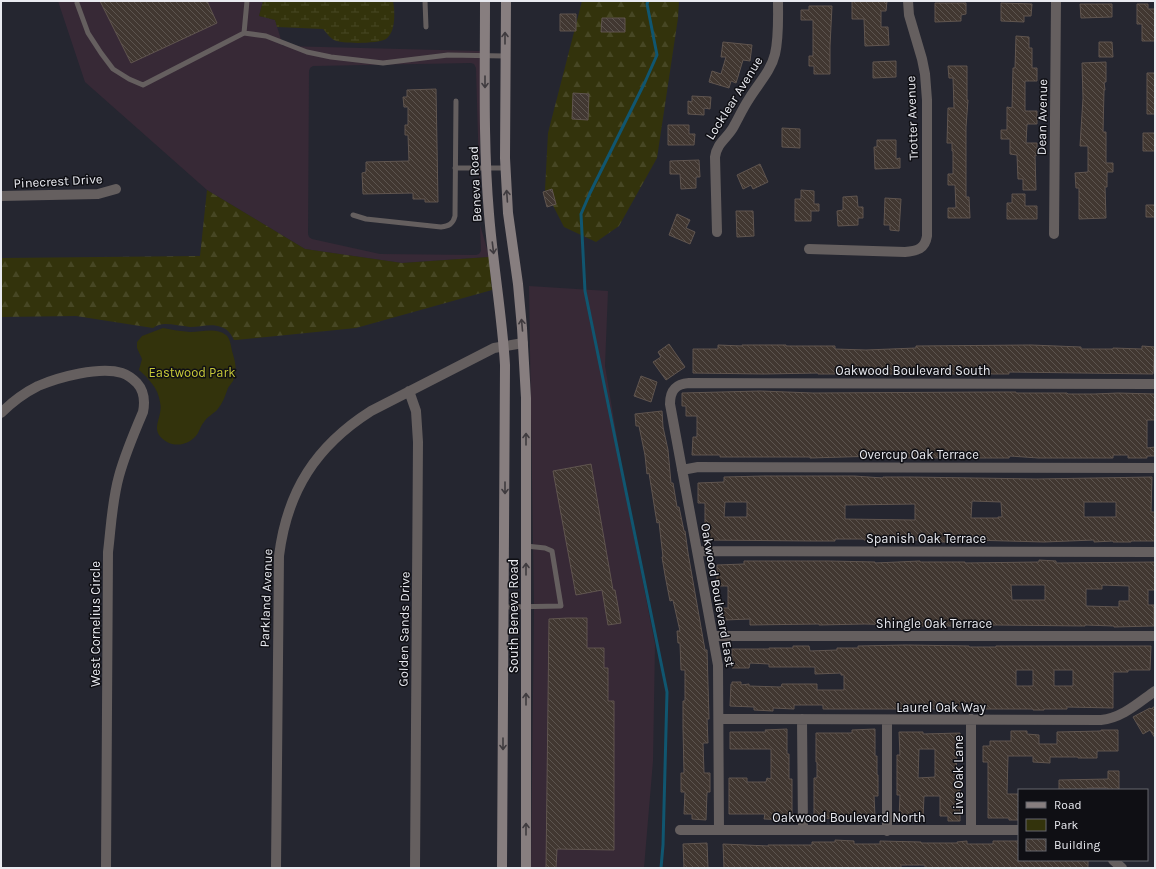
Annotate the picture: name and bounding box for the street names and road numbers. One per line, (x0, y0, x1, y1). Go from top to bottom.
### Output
street label: Locklear Avenue (702, 53, 766, 142)
street label: Trotter Avenue (903, 75, 921, 160)
street label: Dean Avenue (1034, 78, 1050, 155)
street label: Beneva Road (466, 146, 484, 222)
street label: Pinecrest Drive (13, 171, 103, 191)
street label: Oakwood Boulevard South (835, 363, 991, 378)
street label: Overcup Oak Terrace (859, 447, 979, 462)
street label: Oakwood Boulevard East (698, 522, 738, 668)
street label: Spanish Oak Terrace (866, 531, 986, 546)
street label: Parkland Avenue (257, 548, 275, 648)
street label: South Beneva Road (506, 559, 521, 673)
street label: West Cornelius Circle (88, 561, 103, 687)
street label: Golden Sands Drive (395, 571, 413, 687)
street label: Shingle Oak Terrace (876, 616, 992, 631)
street label: Laurel Oak Way (896, 700, 986, 715)
street label: Live Oak Lane (951, 735, 966, 815)
street label: Oakwood Boulevard North (772, 810, 926, 825)

